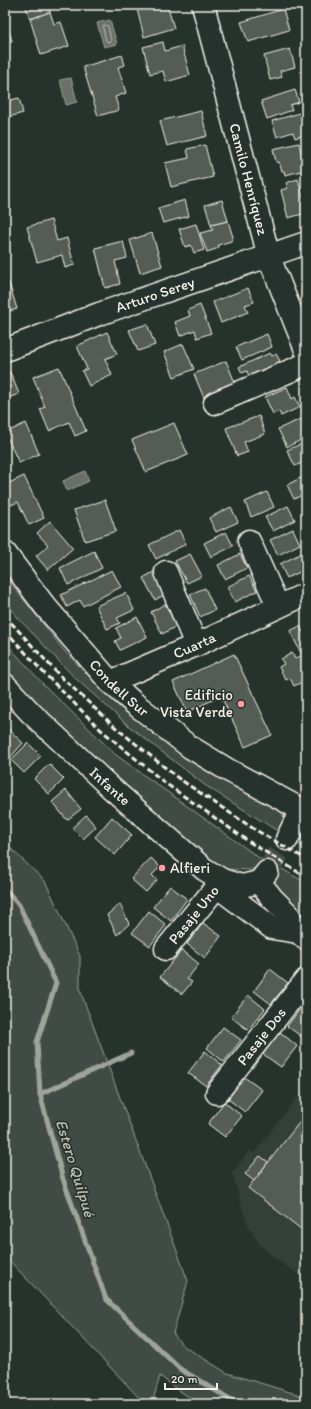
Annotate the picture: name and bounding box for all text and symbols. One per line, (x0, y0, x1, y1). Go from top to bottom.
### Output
street label: Camilo Henríquez (225, 121, 272, 237)
street label: Arturo Serey (113, 273, 197, 317)
street label: Cuarta (170, 628, 219, 663)
street label: Condell Sur (86, 656, 153, 721)
place label: Edificio Vista Verde (160, 686, 233, 721)
marker: Edificio Vista Verde (236, 699, 246, 709)
street label: Infante (86, 763, 134, 810)
place label: Alfieri (170, 859, 210, 877)
marker: Alfieri (157, 863, 167, 873)
street label: Pasaje Uno (165, 882, 223, 948)
street label: Pasaje Dos (233, 1004, 290, 1069)
water label: Estero Quilpué (52, 1117, 100, 1221)
scale bar (165, 1365, 217, 1391)
text: 20 m (171, 1372, 198, 1386)

